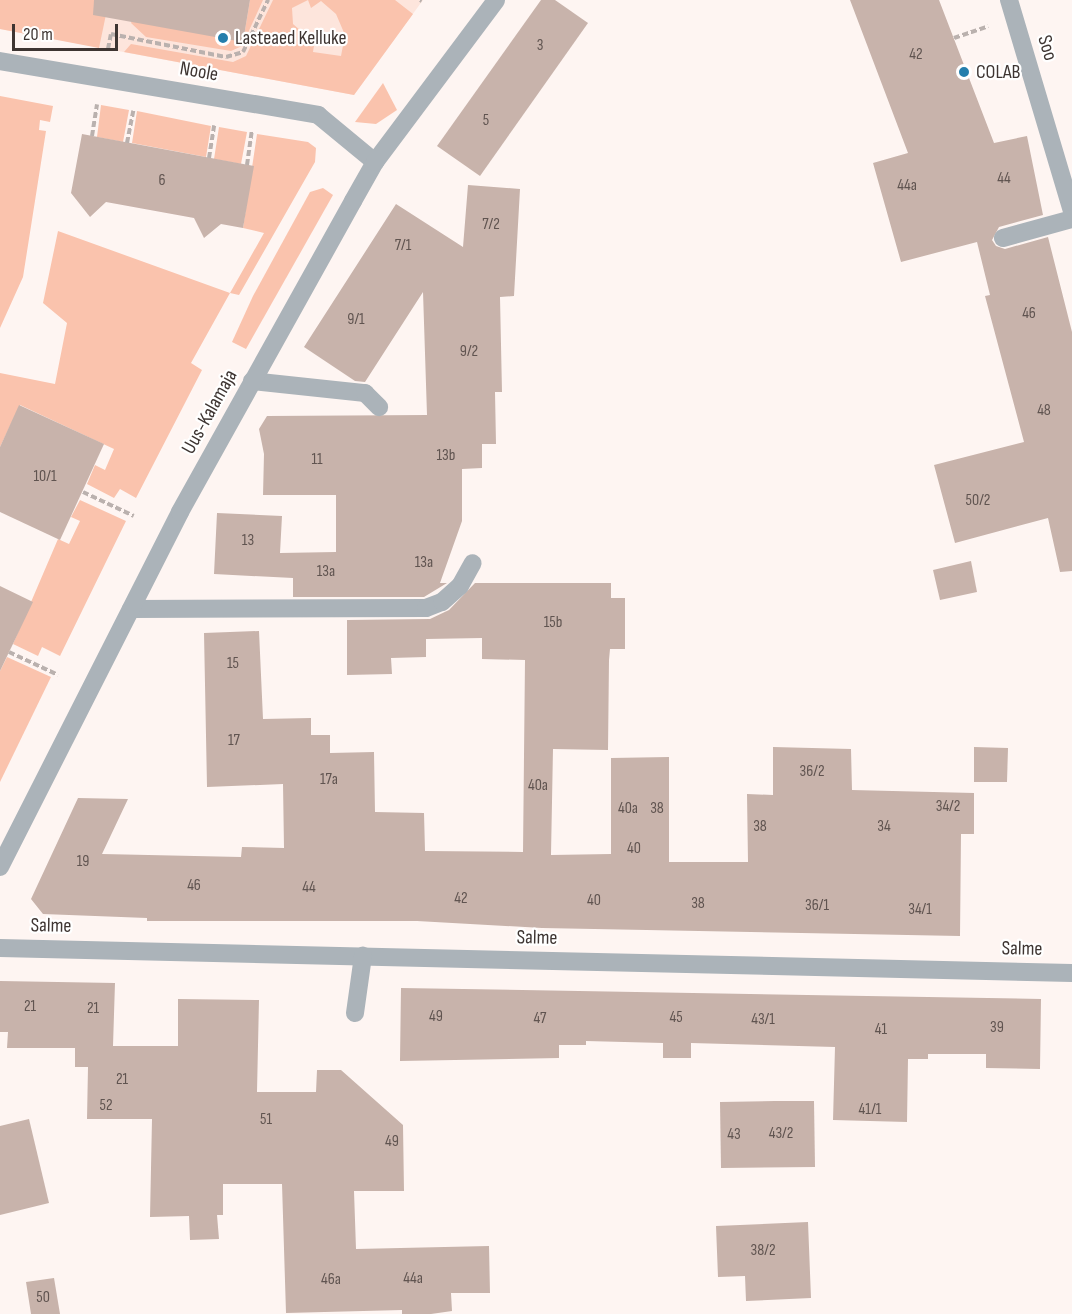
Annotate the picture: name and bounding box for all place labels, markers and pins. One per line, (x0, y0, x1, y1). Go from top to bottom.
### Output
place label: Lasteaed Kelluke (235, 26, 346, 50)
marker: Lasteaed Kelluke (216, 31, 230, 45)
place label: COLAB (976, 60, 1020, 84)
marker: COLAB (957, 65, 971, 79)

